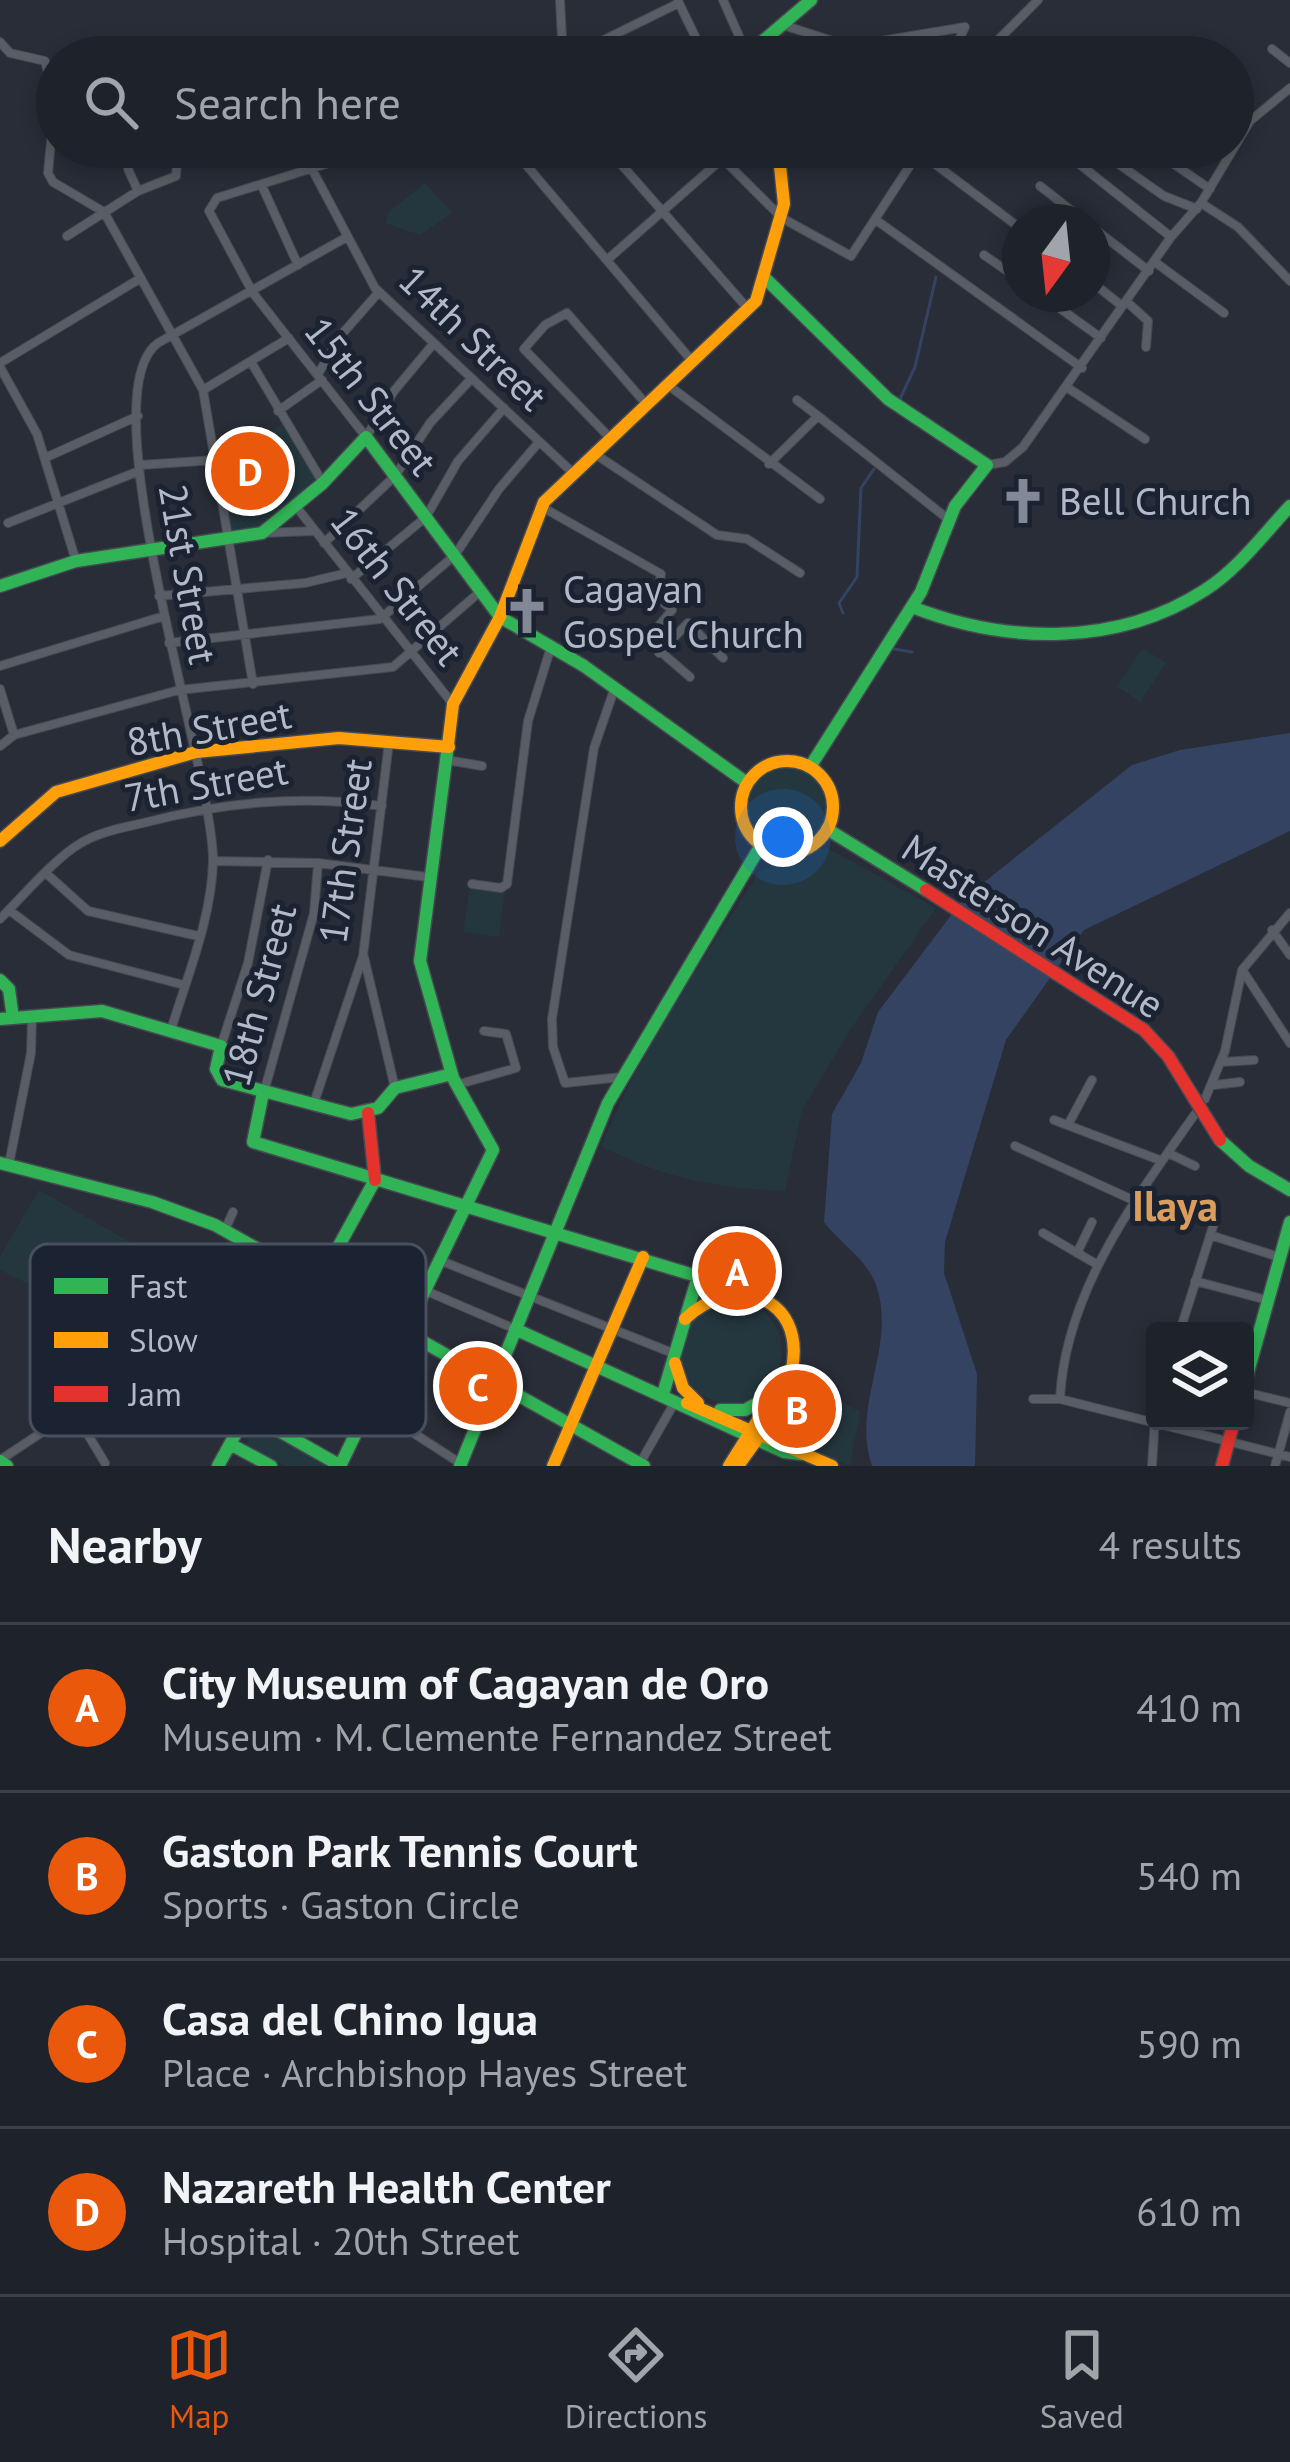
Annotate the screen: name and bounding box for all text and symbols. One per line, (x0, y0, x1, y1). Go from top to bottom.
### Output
search box (36, 36, 1254, 168)
icon: search (78, 69, 144, 135)
text: Search here (174, 73, 401, 131)
north arrow (1002, 204, 1110, 312)
street label: 14th Street (388, 254, 558, 421)
street label: 15th Street (294, 306, 449, 485)
pin: D (211, 426, 289, 516)
place label: Bell Church (1059, 475, 1252, 526)
church icon: Bell Church (998, 476, 1048, 526)
street label: 21st Street (148, 480, 229, 668)
street label: 16th Street (320, 496, 475, 675)
place label: Cagayan Gospel Church (563, 563, 804, 659)
church icon: Cagayan Gospel Church (502, 586, 552, 636)
street label: 8th Street (123, 688, 295, 767)
street label: 7th Street (120, 744, 292, 823)
street label: 17th Street (306, 755, 383, 947)
your location (753, 807, 813, 867)
street label: Masterson Avenue (893, 822, 1174, 1029)
street label: 18th Street (210, 898, 307, 1092)
district label: Ilaya (1132, 1178, 1218, 1233)
pin: A (698, 1226, 776, 1316)
legend (30, 1244, 426, 1436)
text: Fast (129, 1264, 188, 1307)
text: Slow (129, 1318, 198, 1361)
map controls (1146, 1322, 1254, 1430)
button: layers (1146, 1322, 1254, 1430)
pin: C (439, 1341, 517, 1431)
pin: B (758, 1364, 836, 1454)
text: Jam (127, 1372, 182, 1415)
text: Nearby (48, 1511, 202, 1577)
text: 4 results (1099, 1519, 1242, 1570)
text: City Museum of Cagayan de Oro (162, 1653, 769, 1711)
text: A (75, 1682, 99, 1733)
text: 410 m (1136, 1682, 1242, 1733)
text: Museum · M. Clemente Fernandez Street (162, 1711, 832, 1762)
text: Gaston Park Tennis Court (162, 1821, 638, 1879)
text: B (75, 1850, 99, 1901)
text: 540 m (1136, 1850, 1242, 1901)
text: Sports · Gaston Circle (162, 1879, 520, 1930)
text: Casa del Chino Igua (162, 1989, 538, 2047)
text: C (76, 2018, 98, 2069)
text: 590 m (1136, 2018, 1242, 2069)
text: Place · Archbishop Hayes Street (162, 2047, 687, 2098)
text: Nazareth Health Center (162, 2157, 611, 2215)
text: D (74, 2186, 100, 2237)
text: 610 m (1136, 2186, 1242, 2237)
text: Hospital · 20th Street (162, 2215, 519, 2266)
tab: Map (166, 2322, 232, 2437)
tab: Directions (565, 2322, 707, 2437)
tab: Saved (1040, 2322, 1124, 2437)

